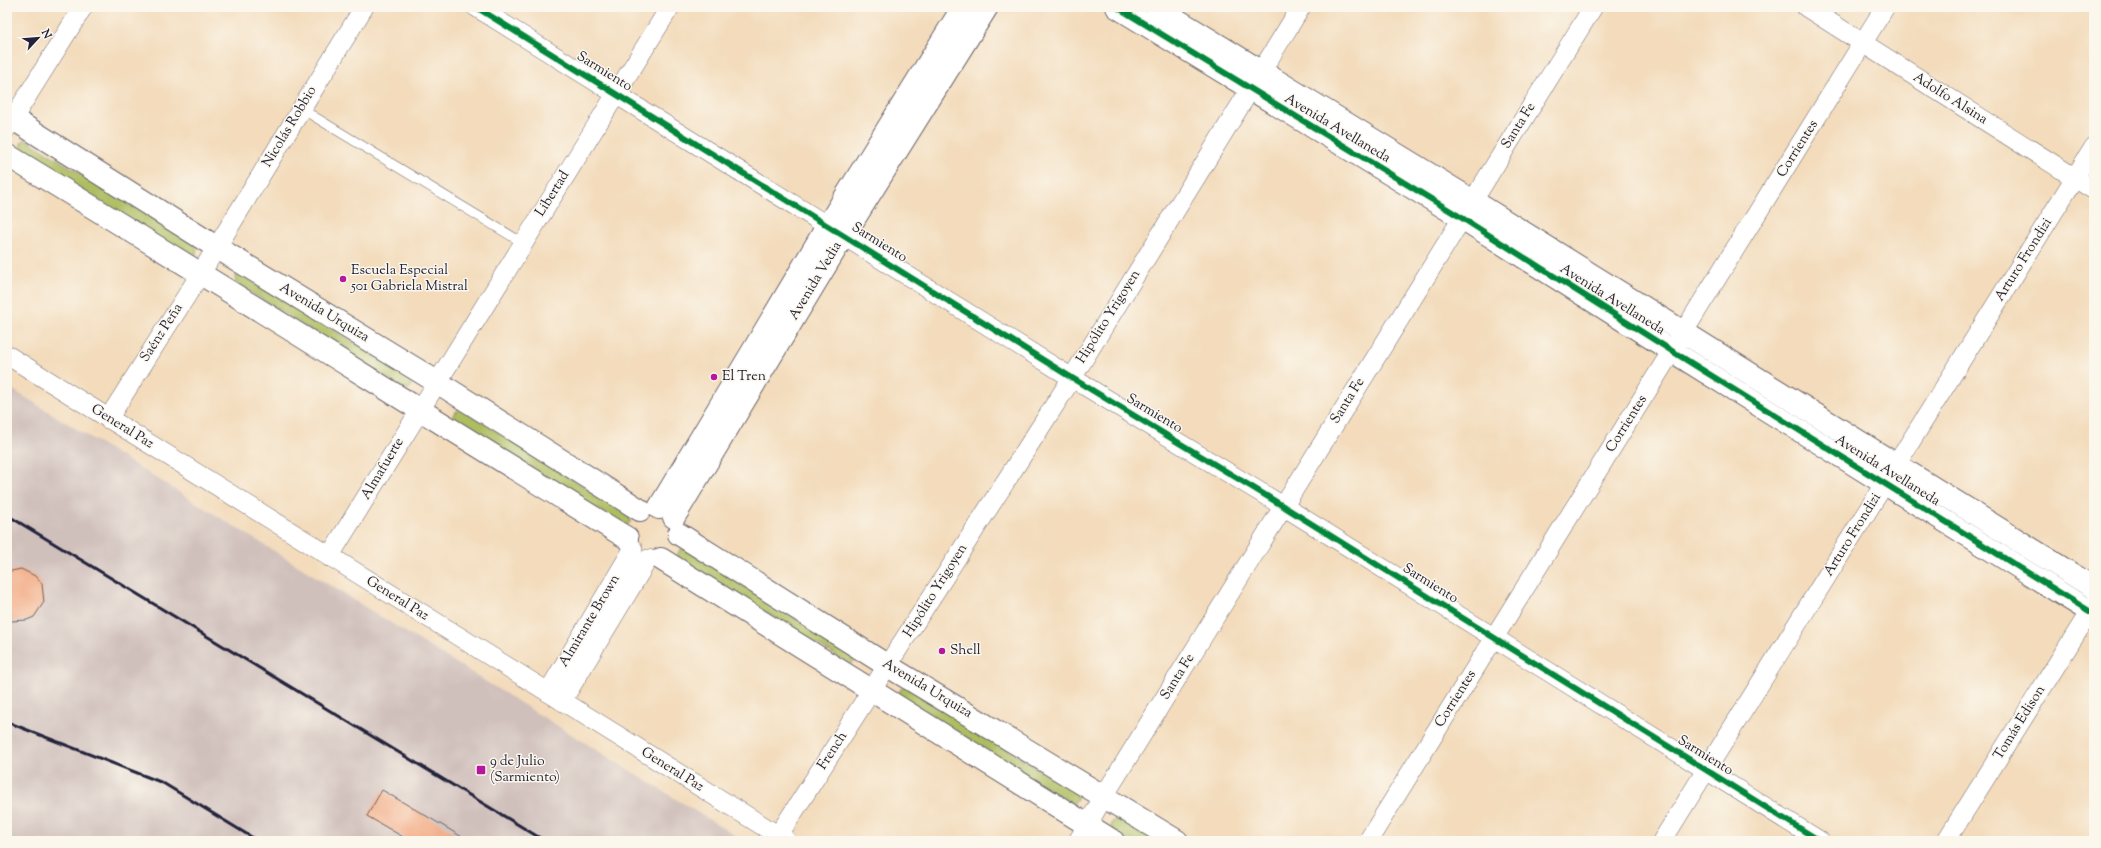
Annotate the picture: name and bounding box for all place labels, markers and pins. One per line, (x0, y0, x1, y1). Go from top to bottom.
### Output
place label: Escuela Especial 501 Gabriela Mistral (350, 261, 468, 297)
marker: Escuela Especial 501 Gabriela Mistral (338, 274, 348, 284)
place label: El Tren (722, 367, 766, 387)
marker: El Tren (709, 372, 719, 382)
place label: Shell (950, 641, 981, 661)
marker: Shell (937, 646, 947, 656)
place label: 9 de Julio (Sarmiento) (490, 752, 560, 788)
marker: 9 de Julio (Sarmiento) (475, 764, 487, 776)

